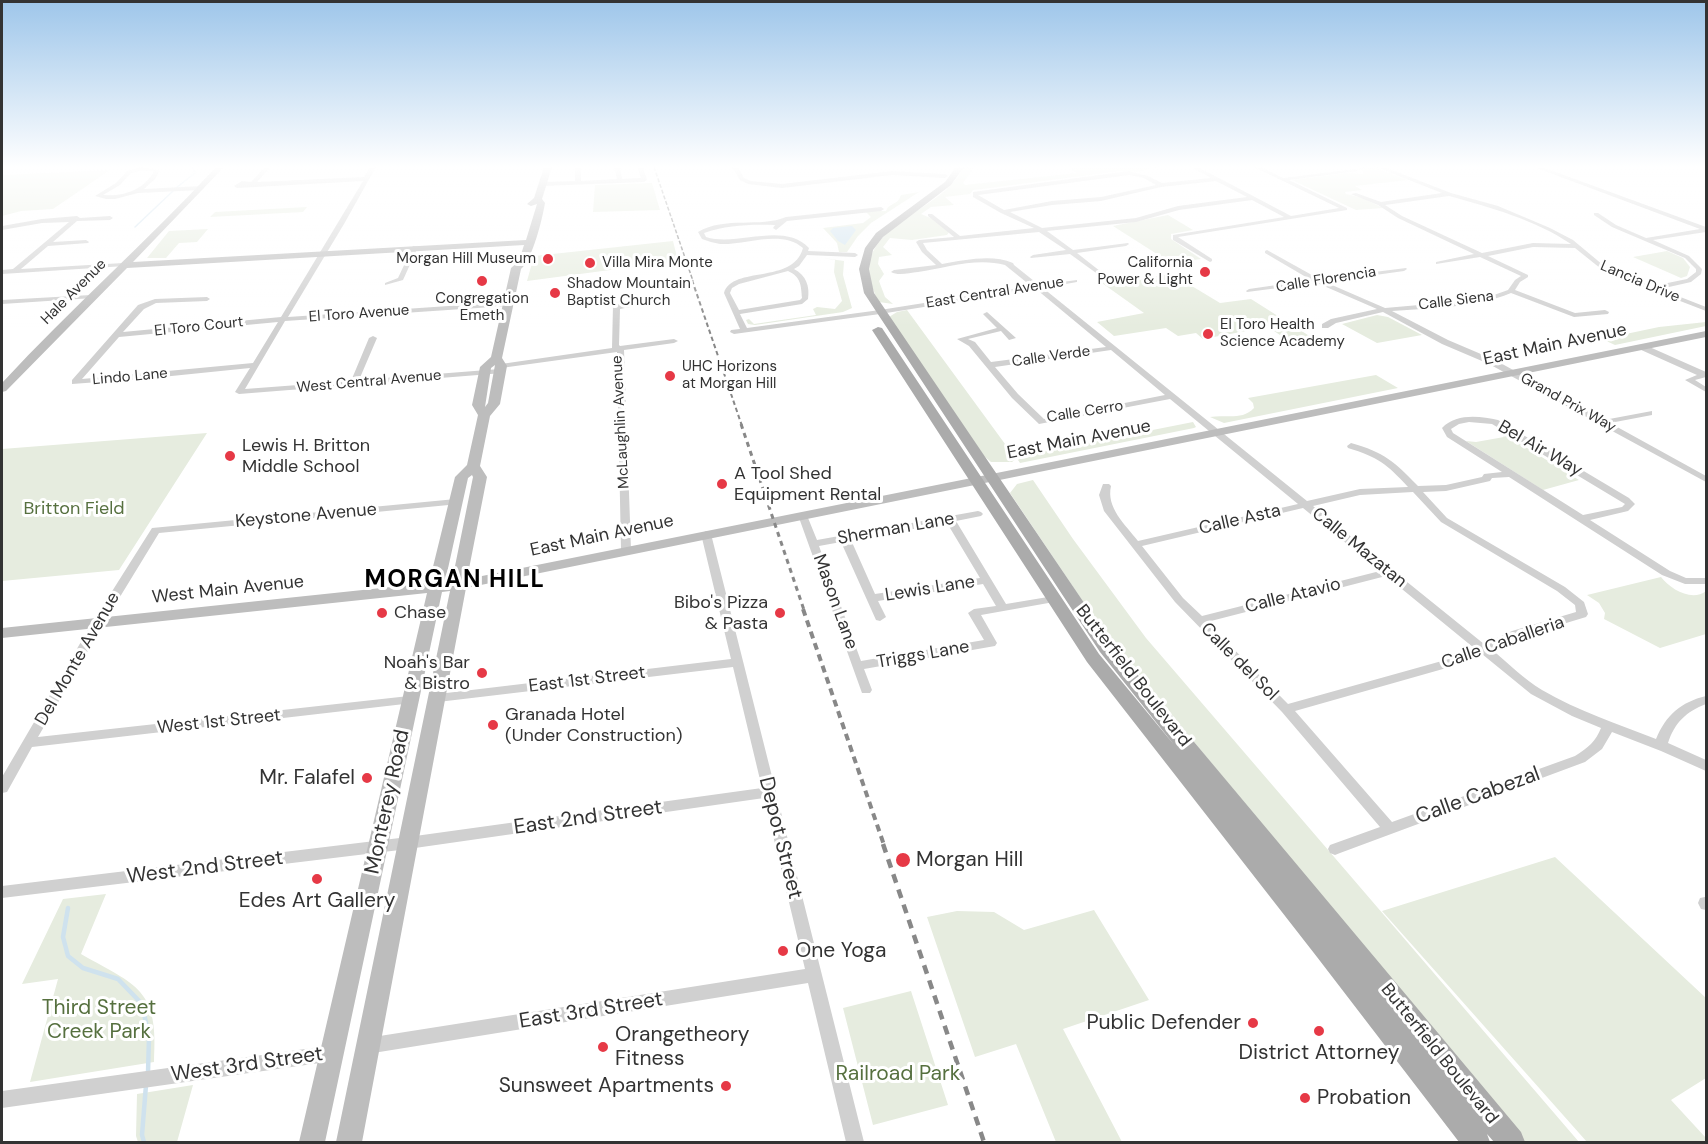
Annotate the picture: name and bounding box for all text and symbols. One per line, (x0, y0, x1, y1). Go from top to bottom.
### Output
place label: Morgan Hill Museum (396, 250, 536, 268)
marker: Morgan Hill Museum (541, 252, 555, 266)
place label: Villa Mira Monte (602, 254, 713, 272)
place label: California Power & Light (1098, 254, 1193, 289)
street label: Hale Avenue (38, 256, 110, 328)
marker: Villa Mira Monte (583, 256, 597, 270)
street label: Lancia Drive (1598, 257, 1682, 307)
street label: Calle Florencia (1275, 263, 1377, 297)
marker: California Power & Light (1198, 265, 1212, 279)
street label: East Central Avenue (925, 273, 1065, 313)
marker: Congregation Emeth (475, 274, 489, 288)
place label: Shadow Mountain Baptist Church (567, 275, 691, 310)
marker: Shadow Mountain Baptist Church (548, 286, 562, 300)
street label: Calle Siena (1417, 287, 1495, 315)
place label: Congregation Emeth (435, 290, 529, 325)
street label: El Toro Avenue (308, 302, 410, 326)
street label: El Toro Court (154, 313, 244, 341)
place label: El Toro Health Science Academy (1220, 316, 1345, 351)
street label: East Main Avenue (1481, 319, 1629, 371)
marker: El Toro Health Science Academy (1201, 327, 1215, 341)
street label: Calle Verde (1011, 343, 1091, 371)
street label: McLaughlin Avenue (609, 355, 633, 489)
place label: UHC Horizons at Morgan Hill (682, 358, 777, 393)
street label: Lindo Lane (92, 365, 168, 389)
street label: West Central Avenue (296, 367, 442, 397)
marker: UHC Horizons at Morgan Hill (663, 369, 677, 383)
street label: Grand Prix Way (1517, 369, 1619, 437)
street label: Calle Cerro (1046, 397, 1124, 427)
street label: East Main Avenue (1005, 415, 1153, 465)
street label: Bel Air Way (1494, 416, 1586, 482)
place label: Lewis H. Britton Middle School (242, 435, 370, 478)
marker: Lewis H. Britton Middle School (223, 449, 237, 463)
place label: A Tool Shed Equipment Rental (734, 463, 881, 506)
marker: A Tool Shed Equipment Rental (715, 477, 729, 491)
park label: Britton Field (24, 498, 124, 520)
street label: Keystone Avenue (234, 499, 378, 533)
street label: Calle Asta (1197, 500, 1283, 540)
street label: Calle Mazatan (1307, 503, 1411, 593)
street label: Sherman Lane (836, 508, 956, 550)
street label: East Main Avenue (528, 510, 676, 562)
street label: Mason Lane (808, 552, 862, 652)
district label: MORGAN HILL (365, 567, 545, 595)
street label: West Main Avenue (151, 571, 305, 609)
street label: Lewis Lane (884, 571, 976, 607)
street label: Calle Atavio (1243, 574, 1343, 618)
street label: Del Monte Avenue (31, 588, 125, 730)
place label: Bibo's Pizza & Pasta (674, 592, 768, 634)
street label: Butterfield Boulevard (1071, 601, 1195, 751)
place label: Chase (394, 602, 446, 624)
marker: Chase (375, 606, 389, 620)
marker: Bibo's Pizza & Pasta (773, 606, 787, 620)
street label: Calle Caballeria (1439, 612, 1567, 674)
street label: Calle del Sol (1196, 619, 1282, 705)
street label: Triggs Lane (875, 636, 971, 674)
place label: Noah's Bar & Bistro (384, 652, 470, 694)
street label: East 1st Street (527, 662, 647, 698)
marker: Noah's Bar & Bistro (475, 666, 489, 680)
place label: Granada Hotel (Under Construction) (505, 704, 683, 746)
street label: West 1st Street (156, 705, 282, 739)
marker: Granada Hotel (Under Construction) (486, 718, 500, 732)
street label: Monterey Road (360, 727, 416, 877)
street label: Calle Cabezal (1412, 762, 1544, 830)
place label: Mr. Falafel (259, 765, 355, 791)
marker: Mr. Falafel (360, 771, 374, 785)
street label: Depot Street (753, 774, 807, 902)
street label: East 2nd Street (512, 795, 664, 841)
street label: West 2nd Street (125, 846, 285, 890)
place label: Morgan Hill (916, 847, 1023, 873)
marker: Morgan Hill (894, 851, 912, 869)
marker: Edes Art Gallery (310, 872, 324, 886)
place label: Edes Art Gallery (239, 888, 395, 914)
place label: One Yoga (795, 938, 886, 964)
marker: One Yoga (776, 944, 790, 958)
street label: Butterfield Boulevard (1376, 979, 1502, 1129)
street label: East 3rd Street (517, 987, 665, 1035)
park label: Third Street Creek Park (42, 995, 156, 1045)
place label: Public Defender (1086, 1010, 1241, 1036)
marker: Public Defender (1246, 1016, 1260, 1030)
place label: Orangetheory Fitness (615, 1022, 750, 1072)
marker: District Attorney (1312, 1024, 1326, 1038)
marker: Orangetheory Fitness (596, 1040, 610, 1054)
place label: District Attorney (1239, 1040, 1399, 1066)
street label: West 3rd Street (169, 1042, 325, 1088)
park label: Railroad Park (836, 1061, 960, 1087)
place label: Sunsweet Apartments (499, 1073, 714, 1099)
marker: Sunsweet Apartments (719, 1079, 733, 1093)
place label: Probation (1317, 1085, 1411, 1111)
marker: Probation (1298, 1091, 1312, 1105)

